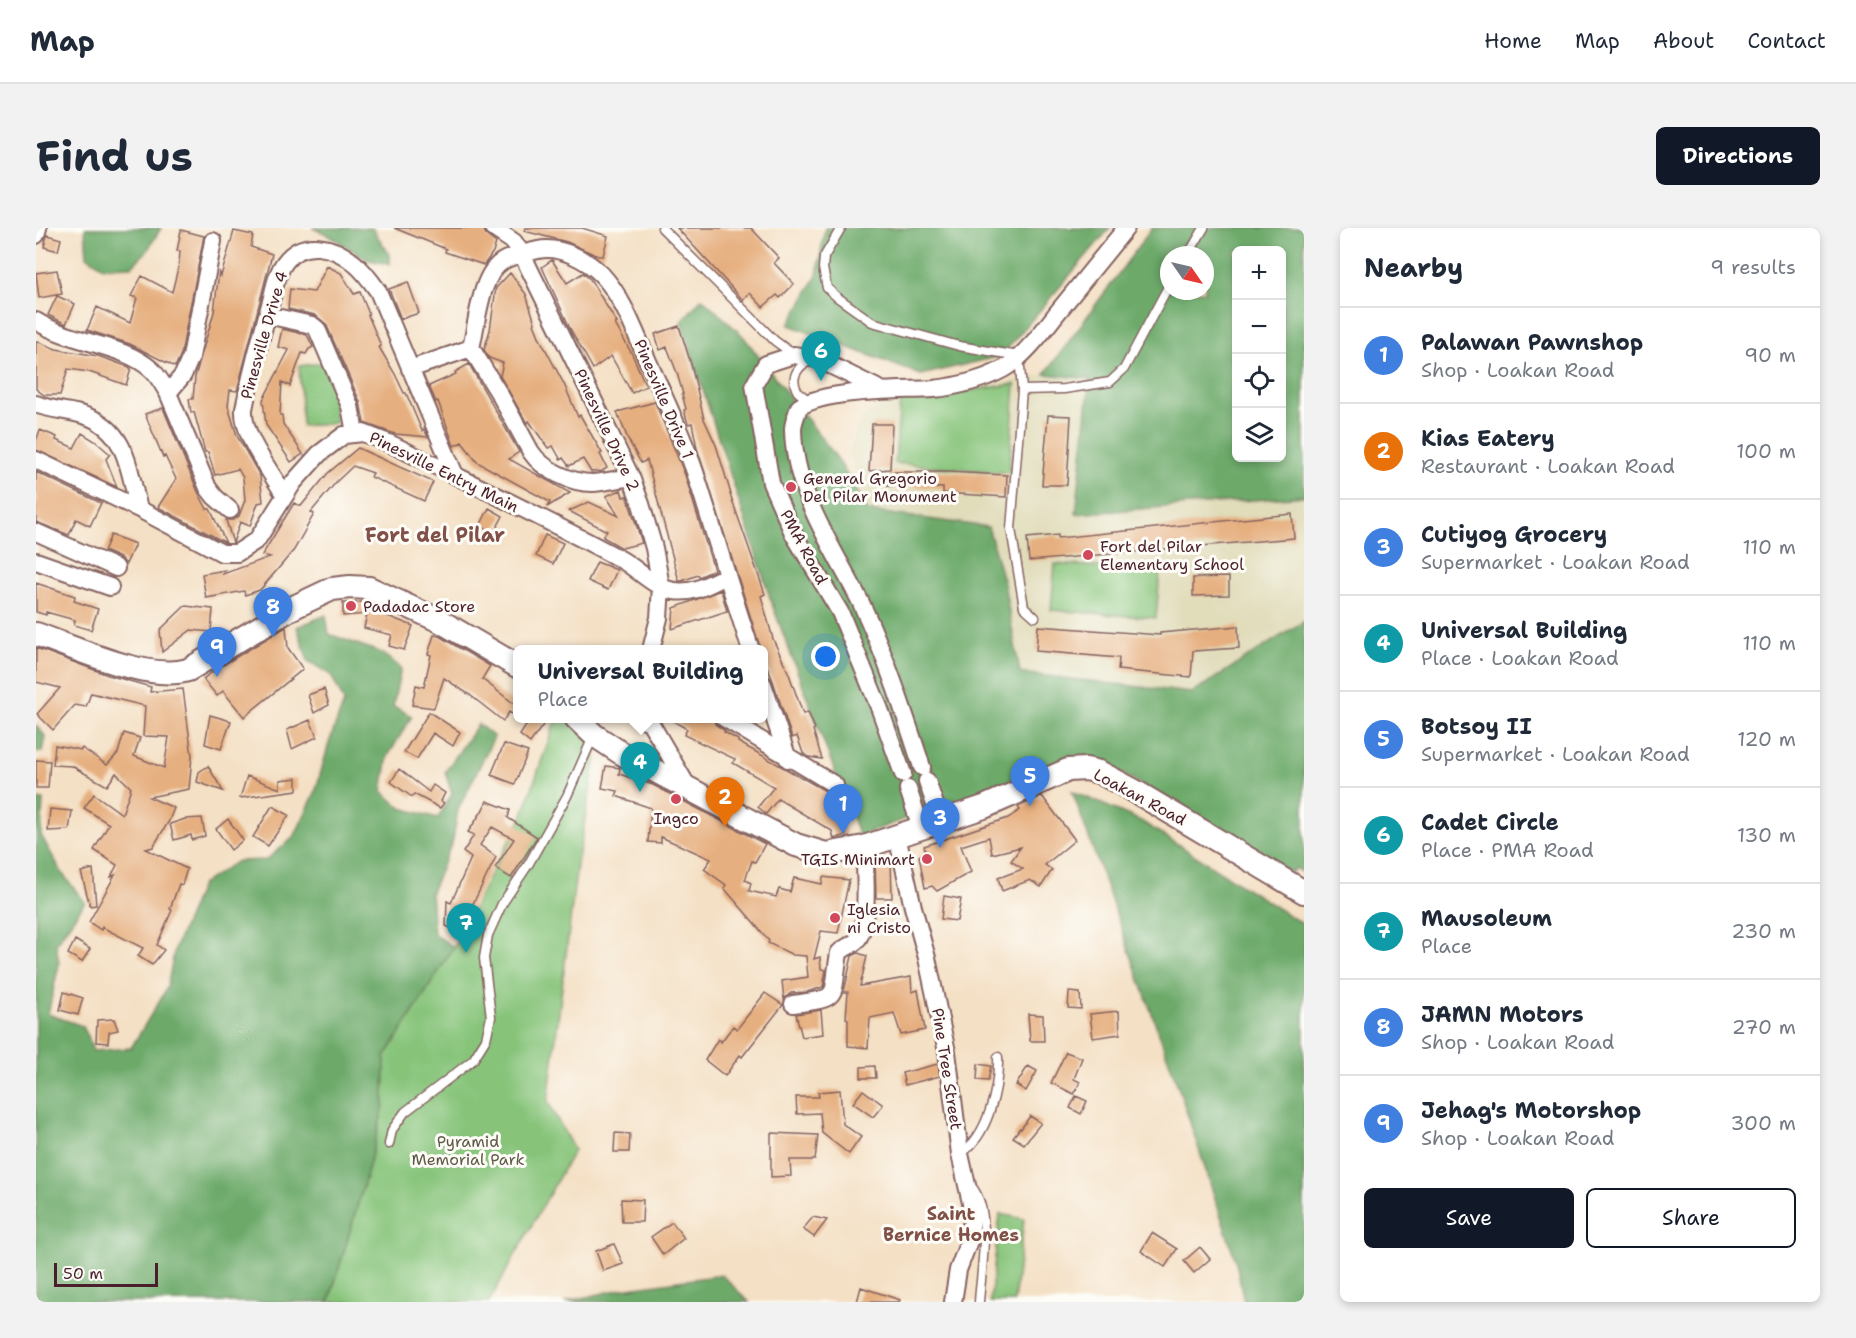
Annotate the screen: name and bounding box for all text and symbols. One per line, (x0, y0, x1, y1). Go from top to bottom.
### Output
text: Map (30, 22, 95, 60)
text: Home (1484, 27, 1542, 55)
text: Map (1575, 27, 1620, 55)
text: About (1653, 27, 1714, 55)
text: Contact (1747, 27, 1826, 55)
button: Directions (1656, 127, 1820, 185)
text: Find us (36, 128, 193, 184)
north arrow (1160, 246, 1214, 300)
map controls (1232, 246, 1286, 462)
button: + (1232, 246, 1286, 300)
text: Nearby (1364, 250, 1463, 285)
text: 9 results (1710, 254, 1796, 280)
street label: Pinesville Drive 4 (236, 268, 292, 402)
button: − (1232, 300, 1286, 354)
text: Palawan Pawnshop (1421, 328, 1643, 357)
pin: 6 (802, 332, 840, 381)
street label: Pinesville Drive 1 (629, 336, 699, 462)
text: 1 (1379, 342, 1388, 368)
text: 90 m (1744, 342, 1796, 368)
button: locate (1232, 354, 1286, 408)
text: Shop · Loakan Road (1421, 357, 1614, 383)
street label: Pinesville Drive 2 (570, 366, 644, 494)
button: layers (1232, 408, 1286, 462)
text: Kias Eatery (1421, 424, 1555, 453)
street label: Pinesville Entry Main (366, 427, 522, 517)
text: 2 (1377, 438, 1391, 464)
text: 100 m (1736, 438, 1796, 464)
text: Restaurant · Loakan Road (1421, 453, 1675, 479)
place label: General Gregorio Del Pilar Monument (803, 468, 957, 507)
marker: General Gregorio Del Pilar Monument (784, 480, 798, 494)
street label: PMA Road (776, 506, 832, 588)
text: Cutiyog Grocery (1421, 520, 1607, 549)
district label: Fort del Pilar (365, 522, 505, 548)
text: 3 (1377, 534, 1391, 560)
text: 110 m (1742, 534, 1796, 560)
place label: Fort del Pilar Elementary School (1100, 536, 1244, 575)
marker: Fort del Pilar Elementary School (1081, 548, 1095, 562)
text: Supermarket · Loakan Road (1421, 549, 1690, 575)
pin: 8 (254, 588, 292, 637)
place label: Padadac Store (363, 596, 475, 617)
marker: Padadac Store (344, 599, 358, 613)
text: Universal Building (1421, 616, 1627, 645)
pin: 9 (198, 628, 237, 677)
text: 4 (1377, 630, 1391, 656)
text: 110 m (1742, 630, 1796, 656)
your location (811, 642, 840, 671)
popup (513, 645, 768, 723)
text: Place · Loakan Road (1421, 645, 1619, 671)
text: Universal Building (537, 657, 744, 686)
text: Place (537, 686, 588, 712)
text: Botsoy II (1421, 712, 1532, 741)
text: 5 (1377, 726, 1390, 752)
text: 120 m (1737, 726, 1796, 752)
text: Supermarket · Loakan Road (1421, 741, 1690, 767)
pin: 4 (620, 742, 660, 792)
pin: 5 (1010, 756, 1050, 806)
street label: Loakan Road (1090, 764, 1190, 830)
pin: 2 (706, 778, 744, 827)
pin: 1 (824, 784, 862, 834)
marker: Ingco (669, 792, 683, 806)
pin: 3 (920, 798, 960, 848)
place label: Ingco (653, 808, 699, 829)
text: Cadet Circle (1421, 808, 1559, 837)
text: 6 (1377, 822, 1391, 848)
text: 130 m (1737, 822, 1796, 848)
text: Place · PMA Road (1421, 837, 1594, 863)
place label: TGIS Minimart (801, 849, 915, 870)
marker: TGIS Minimart (920, 852, 934, 866)
place label: Iglesia ni Cristo (847, 899, 911, 938)
pin: 7 (446, 904, 486, 953)
text: Mausoleum (1421, 904, 1552, 933)
marker: Iglesia ni Cristo (828, 911, 842, 925)
text: 7 (1377, 918, 1391, 944)
text: 230 m (1731, 918, 1796, 944)
text: Place (1421, 933, 1472, 959)
text: JAMN Motors (1421, 1000, 1584, 1029)
street label: Pine Tree Street (927, 1006, 967, 1132)
text: 8 (1377, 1014, 1391, 1040)
text: 270 m (1732, 1014, 1796, 1040)
text: Shop · Loakan Road (1421, 1029, 1614, 1055)
text: Jehag's Motorshop (1421, 1096, 1641, 1125)
text: 9 (1377, 1110, 1391, 1136)
text: 300 m (1730, 1110, 1796, 1136)
text: Shop · Loakan Road (1421, 1125, 1614, 1151)
park label: Pyramid Memorial Park (411, 1131, 525, 1170)
button: Save (1364, 1188, 1574, 1248)
button: Share (1586, 1188, 1796, 1248)
district label: Saint Bernice Homes (883, 1202, 1019, 1247)
scale bar (54, 1260, 158, 1288)
text: 50 m (63, 1263, 103, 1284)

